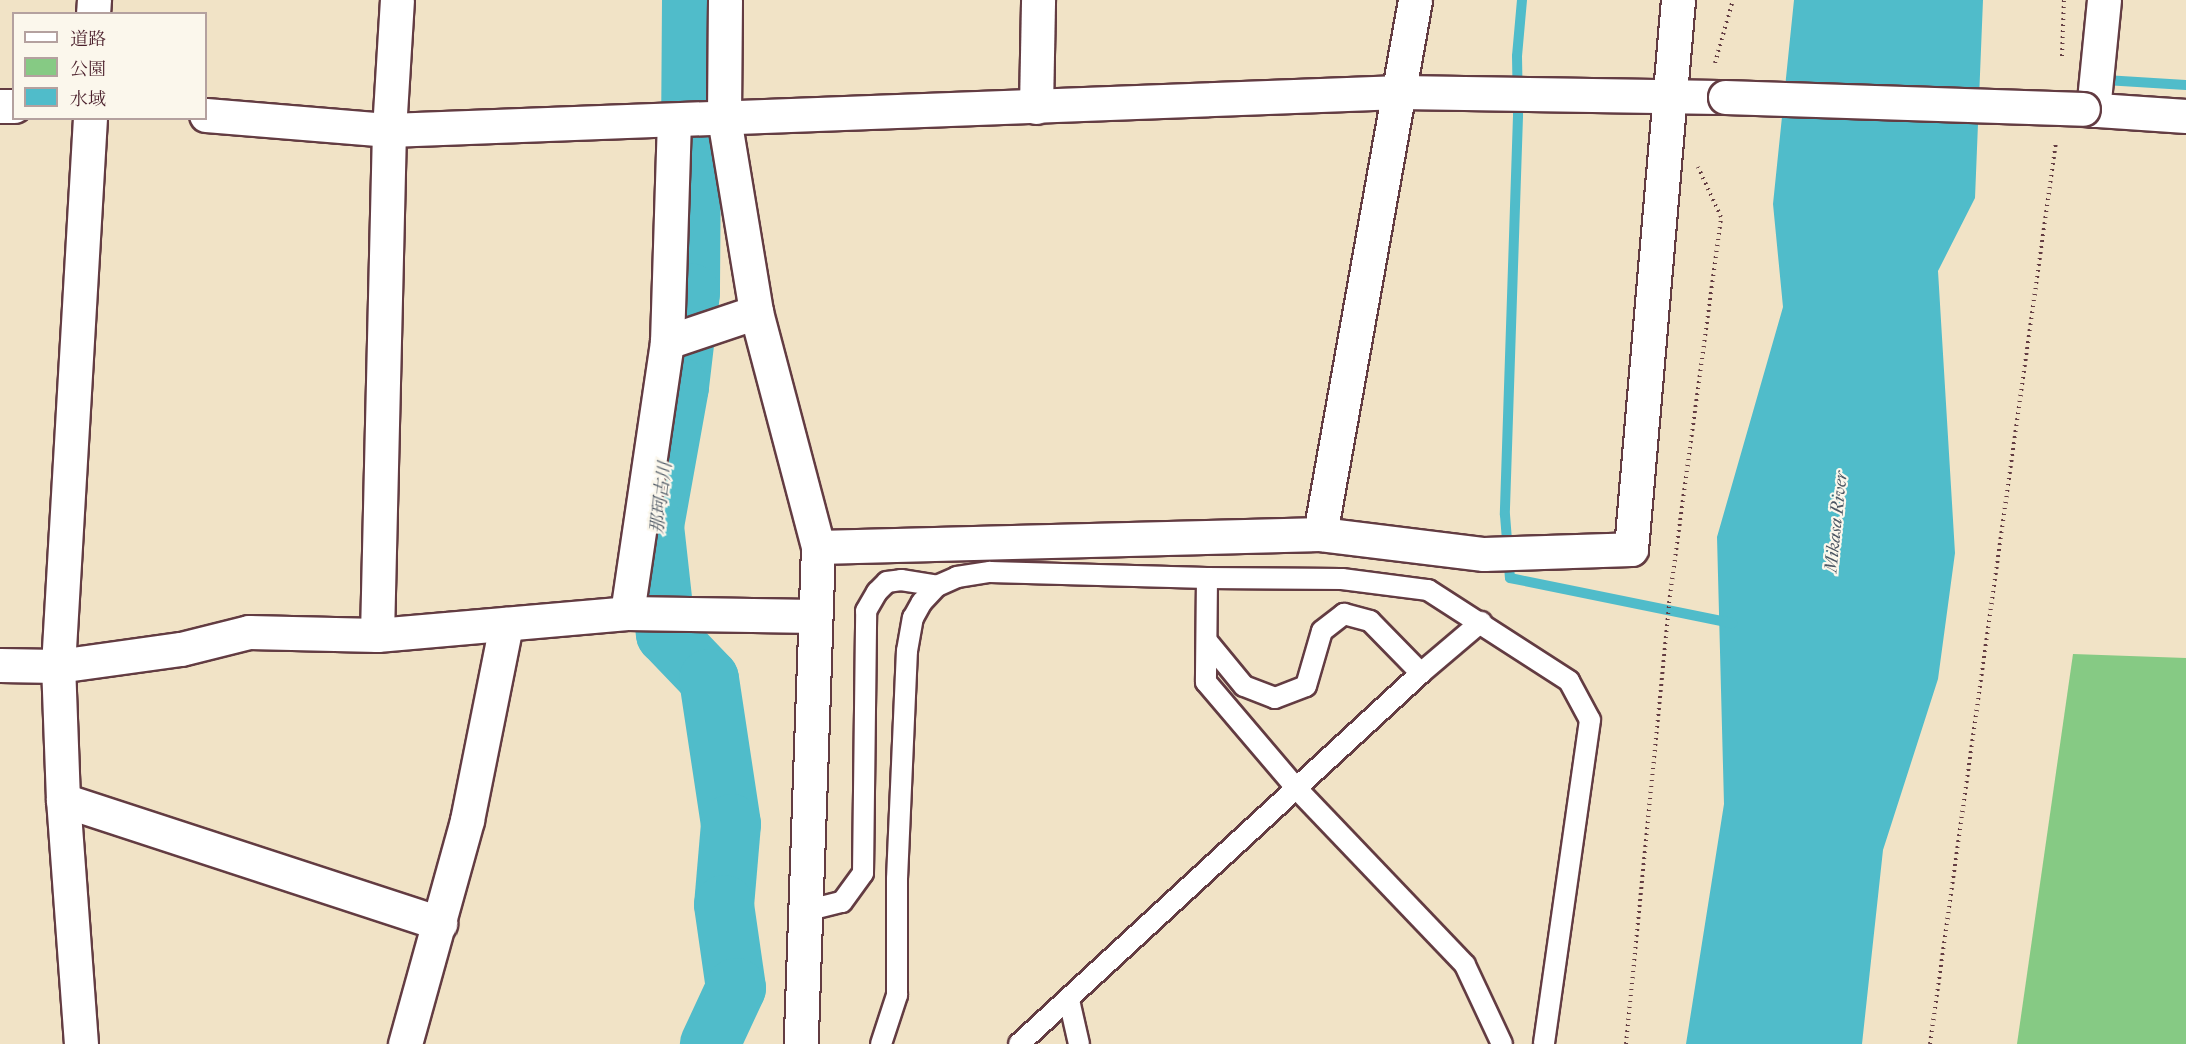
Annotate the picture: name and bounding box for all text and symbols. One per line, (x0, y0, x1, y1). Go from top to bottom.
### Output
legend (12, 12, 207, 120)
text: 道路 (70, 29, 106, 50)
text: 公園 (70, 59, 106, 80)
text: 水域 (70, 89, 106, 110)
water label: 那珂古川 (647, 461, 677, 535)
water label: Mikasa River (1821, 470, 1853, 574)

